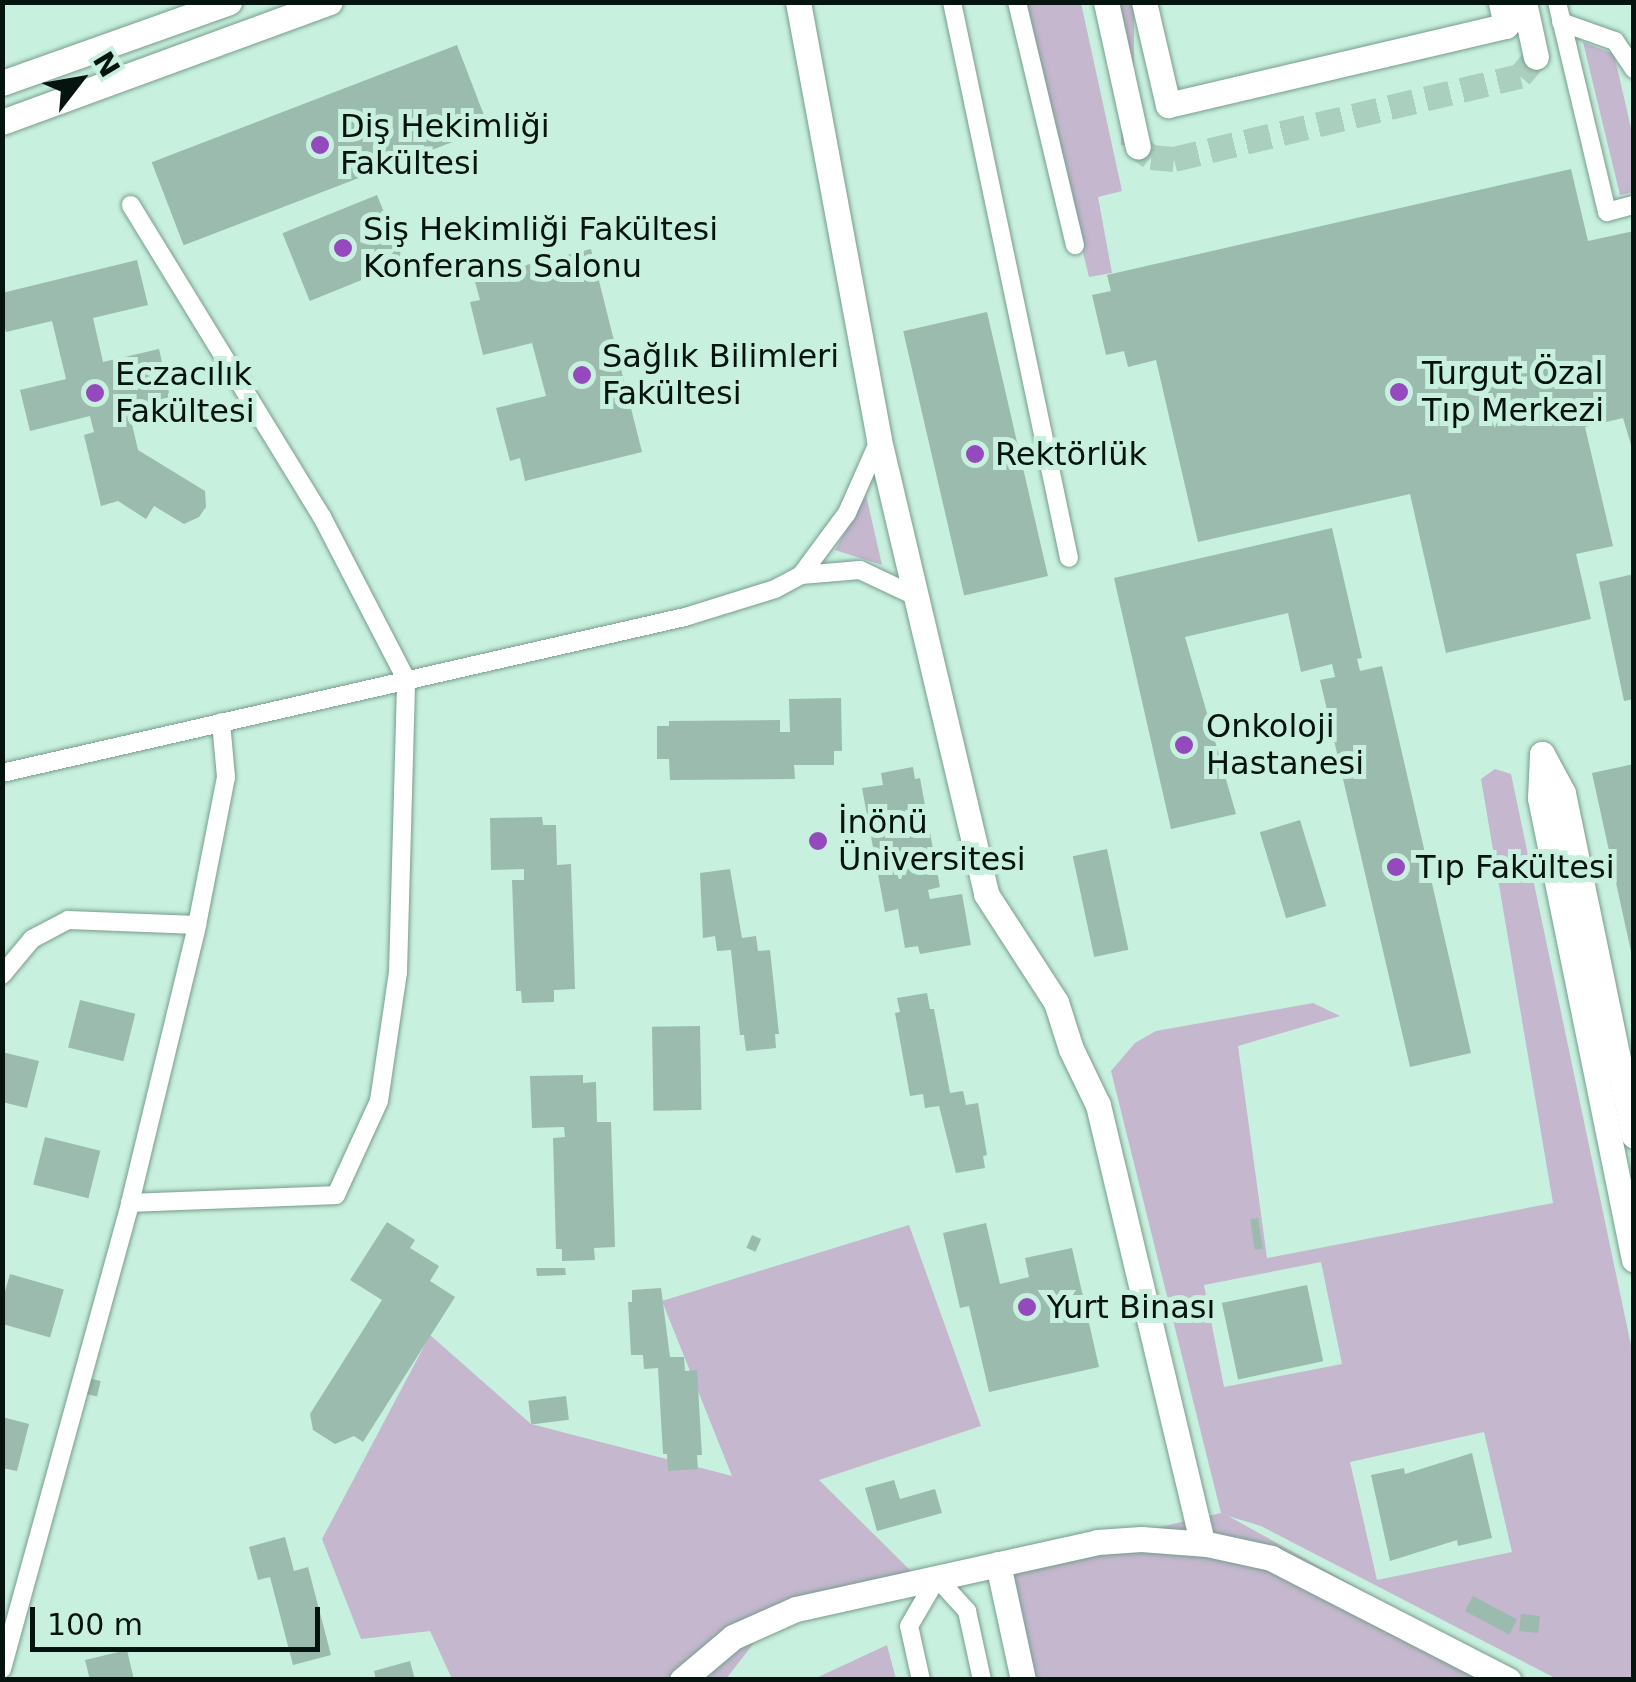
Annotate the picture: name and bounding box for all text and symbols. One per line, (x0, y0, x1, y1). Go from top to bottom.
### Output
north arrow (30, 30, 130, 130)
text: N (86, 46, 126, 83)
place label: Diş Hekimliği Fakültesi (340, 108, 550, 183)
marker: Diş Hekimliği Fakültesi (309, 134, 331, 156)
place label: Siş Hekimliği Fakültesi Konferans Salonu (363, 211, 718, 286)
marker: Siş Hekimliği Fakültesi Konferans Salonu (332, 237, 354, 259)
place label: Sağlık Bilimleri Fakültesi (602, 338, 839, 413)
place label: Turgut Özal Tıp Merkezi (1422, 355, 1604, 430)
place label: Eczacılık Fakültesi (115, 356, 255, 431)
marker: Sağlık Bilimleri Fakültesi (571, 364, 593, 386)
marker: Turgut Özal Tıp Merkezi (1386, 379, 1412, 405)
marker: Eczacılık Fakültesi (84, 382, 106, 404)
place label: Rektörlük (995, 435, 1147, 473)
marker: Rektörlük (964, 443, 986, 465)
place label: Onkoloji Hastanesi (1206, 708, 1364, 783)
marker: Onkoloji Hastanesi (1171, 732, 1197, 758)
place label: İnönü Üniversitesi (838, 804, 1026, 879)
marker: İnönü Üniversitesi (807, 830, 829, 852)
place label: Tıp Fakültesi (1416, 848, 1615, 886)
marker: Tıp Fakültesi (1385, 856, 1407, 878)
place label: Yurt Binası (1047, 1288, 1215, 1326)
marker: Yurt Binası (1016, 1296, 1038, 1318)
scale bar (35, 1587, 325, 1649)
text: 100 m (47, 1607, 143, 1642)

